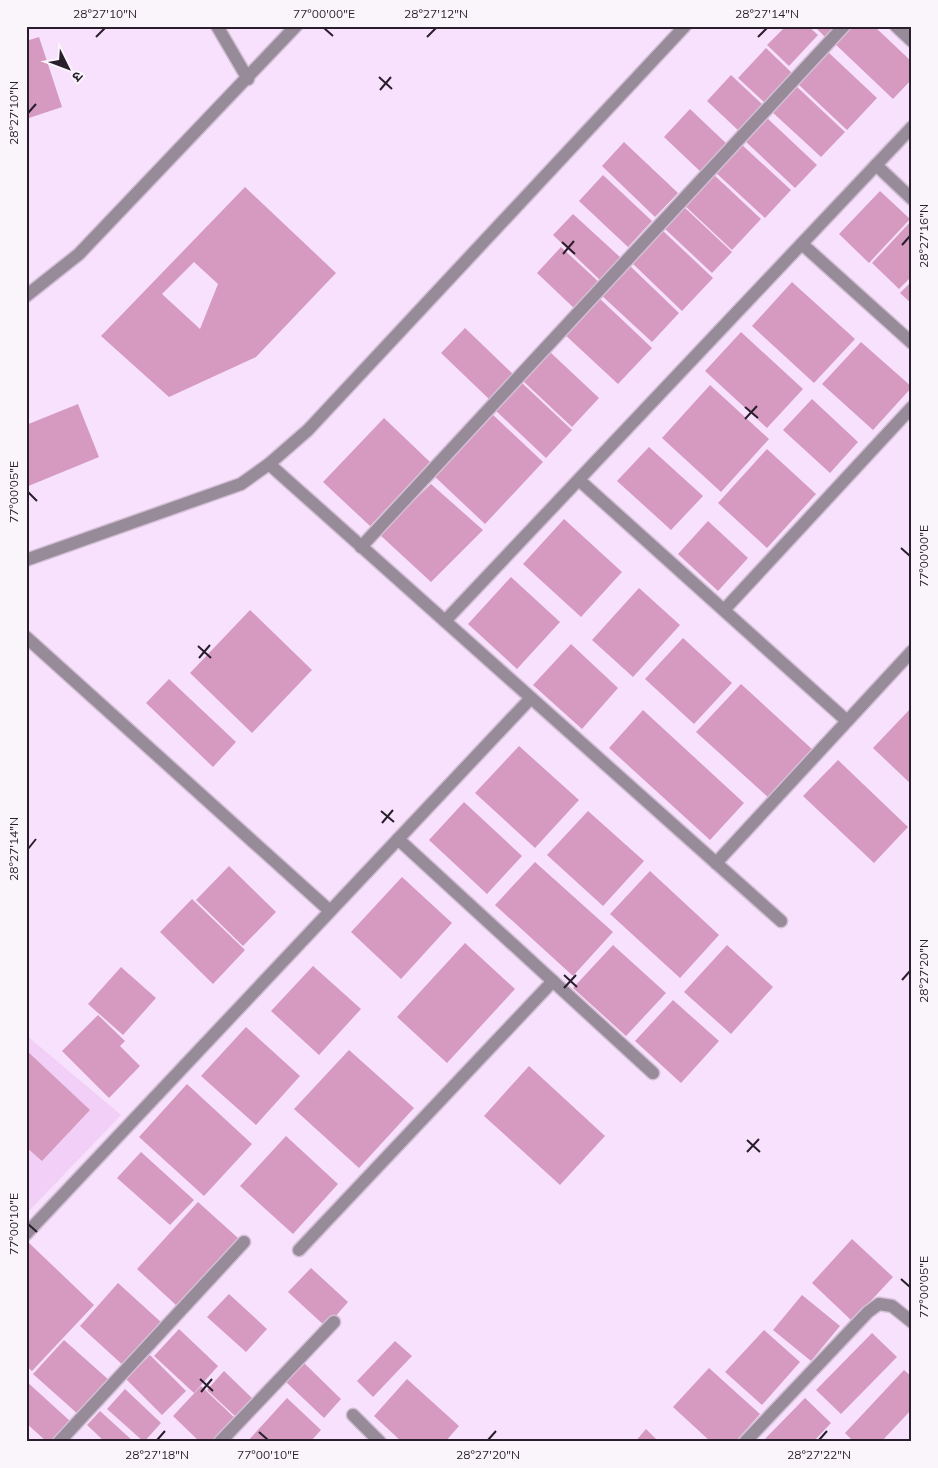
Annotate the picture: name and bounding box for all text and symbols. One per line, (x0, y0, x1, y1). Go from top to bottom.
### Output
text: 28°27'10"N (73, 6, 137, 21)
text: 77°00'00"E (293, 6, 355, 21)
text: 28°27'12"N (404, 6, 468, 21)
text: 28°27'14"N (735, 6, 799, 21)
north arrow (42, 42, 92, 92)
text: उ (68, 68, 87, 86)
text: 28°27'10"N (6, 81, 21, 145)
text: 28°27'16"N (916, 204, 931, 268)
text: 77°00'05"E (6, 461, 21, 523)
text: 77°00'00"E (916, 525, 931, 587)
text: 28°27'14"N (6, 817, 21, 881)
text: 28°27'20"N (916, 939, 931, 1003)
text: 77°00'10"E (6, 1193, 21, 1255)
text: 77°00'05"E (916, 1256, 931, 1318)
text: 28°27'18"N (125, 1447, 189, 1462)
text: 77°00'10"E (237, 1447, 299, 1462)
text: 28°27'20"N (456, 1447, 520, 1462)
text: 28°27'22"N (787, 1447, 851, 1462)

